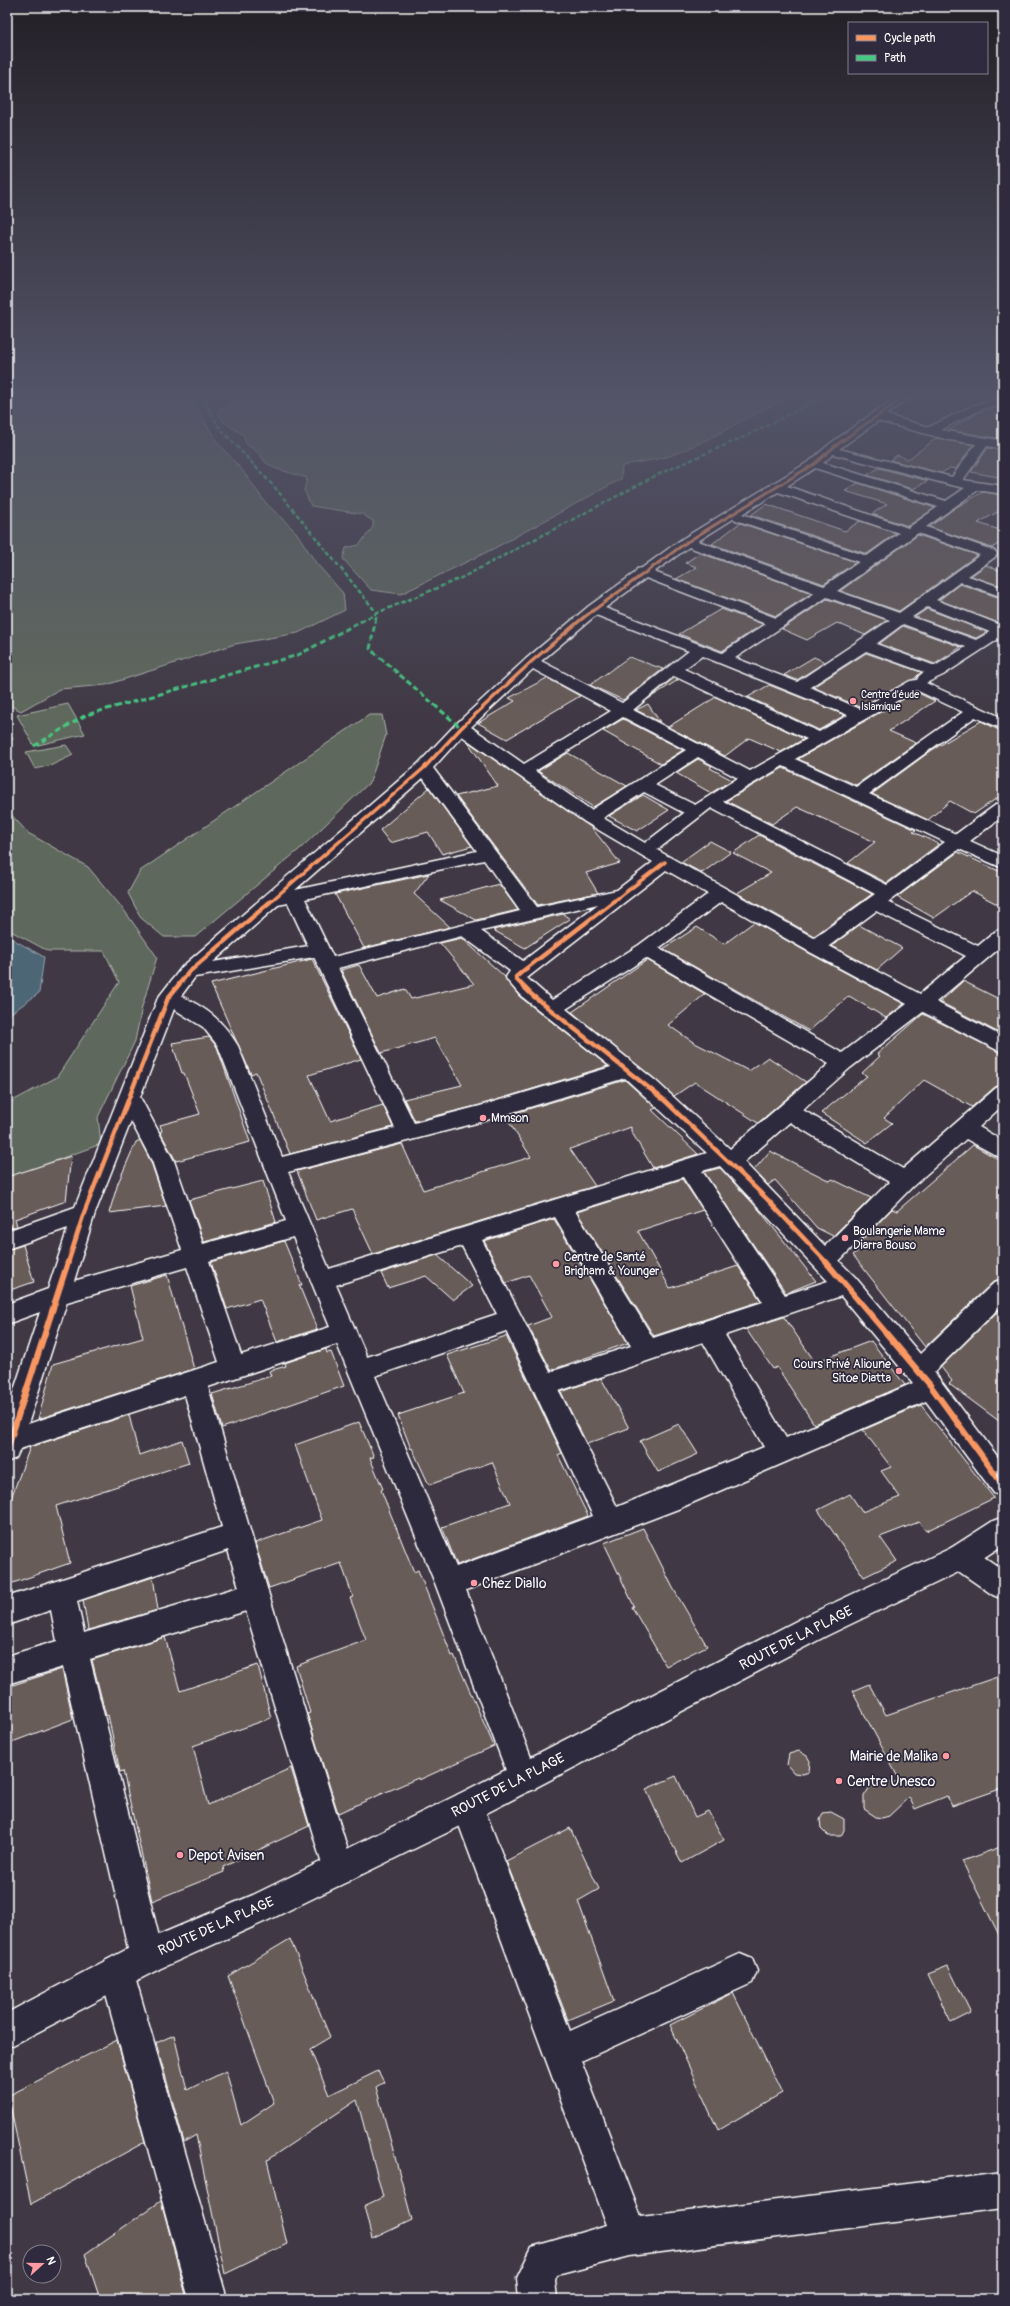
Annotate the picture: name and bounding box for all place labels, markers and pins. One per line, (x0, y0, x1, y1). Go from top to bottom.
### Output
place label: Centre d'éude Islamique (861, 689, 919, 713)
marker: Centre d'éude Islamique (848, 696, 858, 706)
place label: Mmson (491, 1111, 529, 1126)
marker: Mmson (478, 1113, 488, 1123)
place label: Boulangerie Mame Diarra Bouso (853, 1224, 945, 1253)
marker: Boulangerie Mame Diarra Bouso (840, 1233, 850, 1243)
place label: Centre de Santé Brigham & Younger (564, 1250, 660, 1279)
marker: Centre de Santé Brigham & Younger (551, 1259, 561, 1269)
place label: Cours Privé Alioune Sitoe Diatta (793, 1357, 891, 1386)
marker: Cours Privé Alioune Sitoe Diatta (894, 1366, 904, 1376)
place label: Chez Diallo (482, 1575, 547, 1592)
marker: Chez Diallo (469, 1578, 479, 1588)
place label: Mairie de Malika (850, 1748, 938, 1765)
marker: Mairie de Malika (941, 1751, 951, 1761)
place label: Centre Unesco (847, 1773, 936, 1790)
marker: Centre Unesco (834, 1776, 844, 1786)
place label: Depot Avisen (188, 1847, 264, 1864)
marker: Depot Avisen (175, 1850, 185, 1860)

